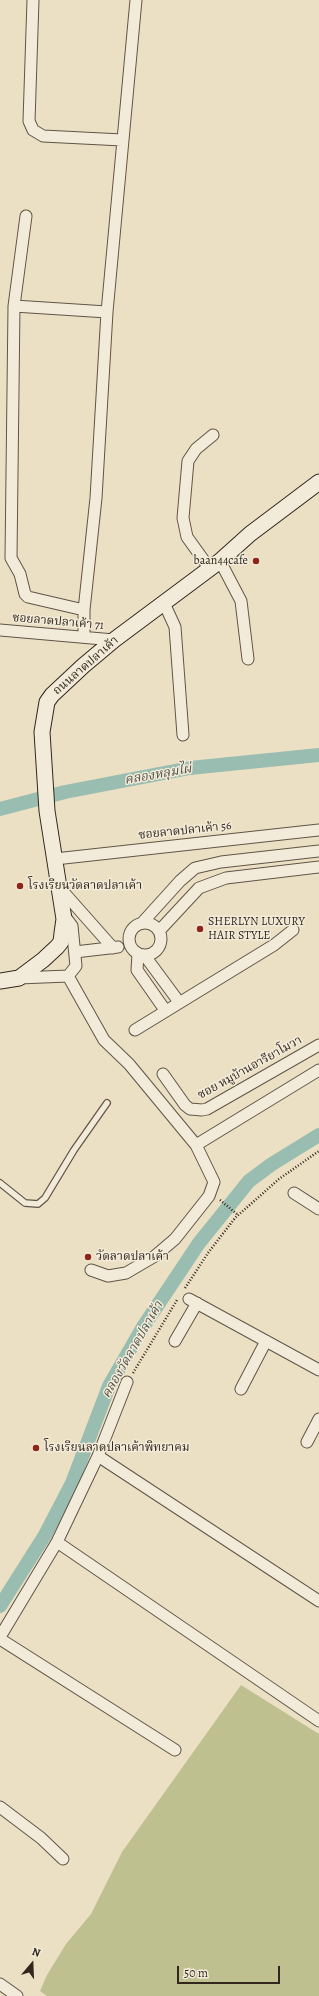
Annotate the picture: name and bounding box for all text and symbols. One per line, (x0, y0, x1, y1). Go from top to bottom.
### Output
place label: baan44cafe (194, 554, 248, 568)
marker: baan44cafe (251, 556, 261, 566)
street label: ซอยลาดปลาเค้า 71 (12, 611, 104, 633)
street label: ถนนลาดปลาเค้า (50, 634, 122, 698)
water label: คลองหลุมไผ่ (123, 761, 193, 789)
street label: ซอยลาดปลาเค้า 56 (138, 819, 232, 843)
place label: โรงเรียนวัดลาดปลาเค้า (28, 879, 142, 893)
marker: โรงเรียนวัดลาดปลาเค้า (15, 881, 25, 891)
place label: SHERLYN LUXURY HAIR STYLE (208, 915, 305, 943)
marker: SHERLYN LUXURY HAIR STYLE (195, 924, 205, 934)
street label: ซอย หมูบ้านอารียาโมวา (195, 1033, 305, 1103)
place label: วัดลาดปลาเค้า (96, 1250, 169, 1264)
marker: วัดลาดปลาเค้า (83, 1252, 93, 1262)
water label: คลองวัดลาดปลาเค้า (99, 1299, 167, 1401)
place label: โรงเรียนลาดปลาเค้าพิทยาคม (44, 1441, 190, 1455)
marker: โรงเรียนลาดปลาเค้าพิทยาคม (31, 1443, 41, 1453)
north arrow (12, 1944, 52, 1984)
text: N (30, 1944, 42, 1961)
scale bar (179, 1958, 282, 1984)
text: 50 m (184, 1965, 208, 1981)

